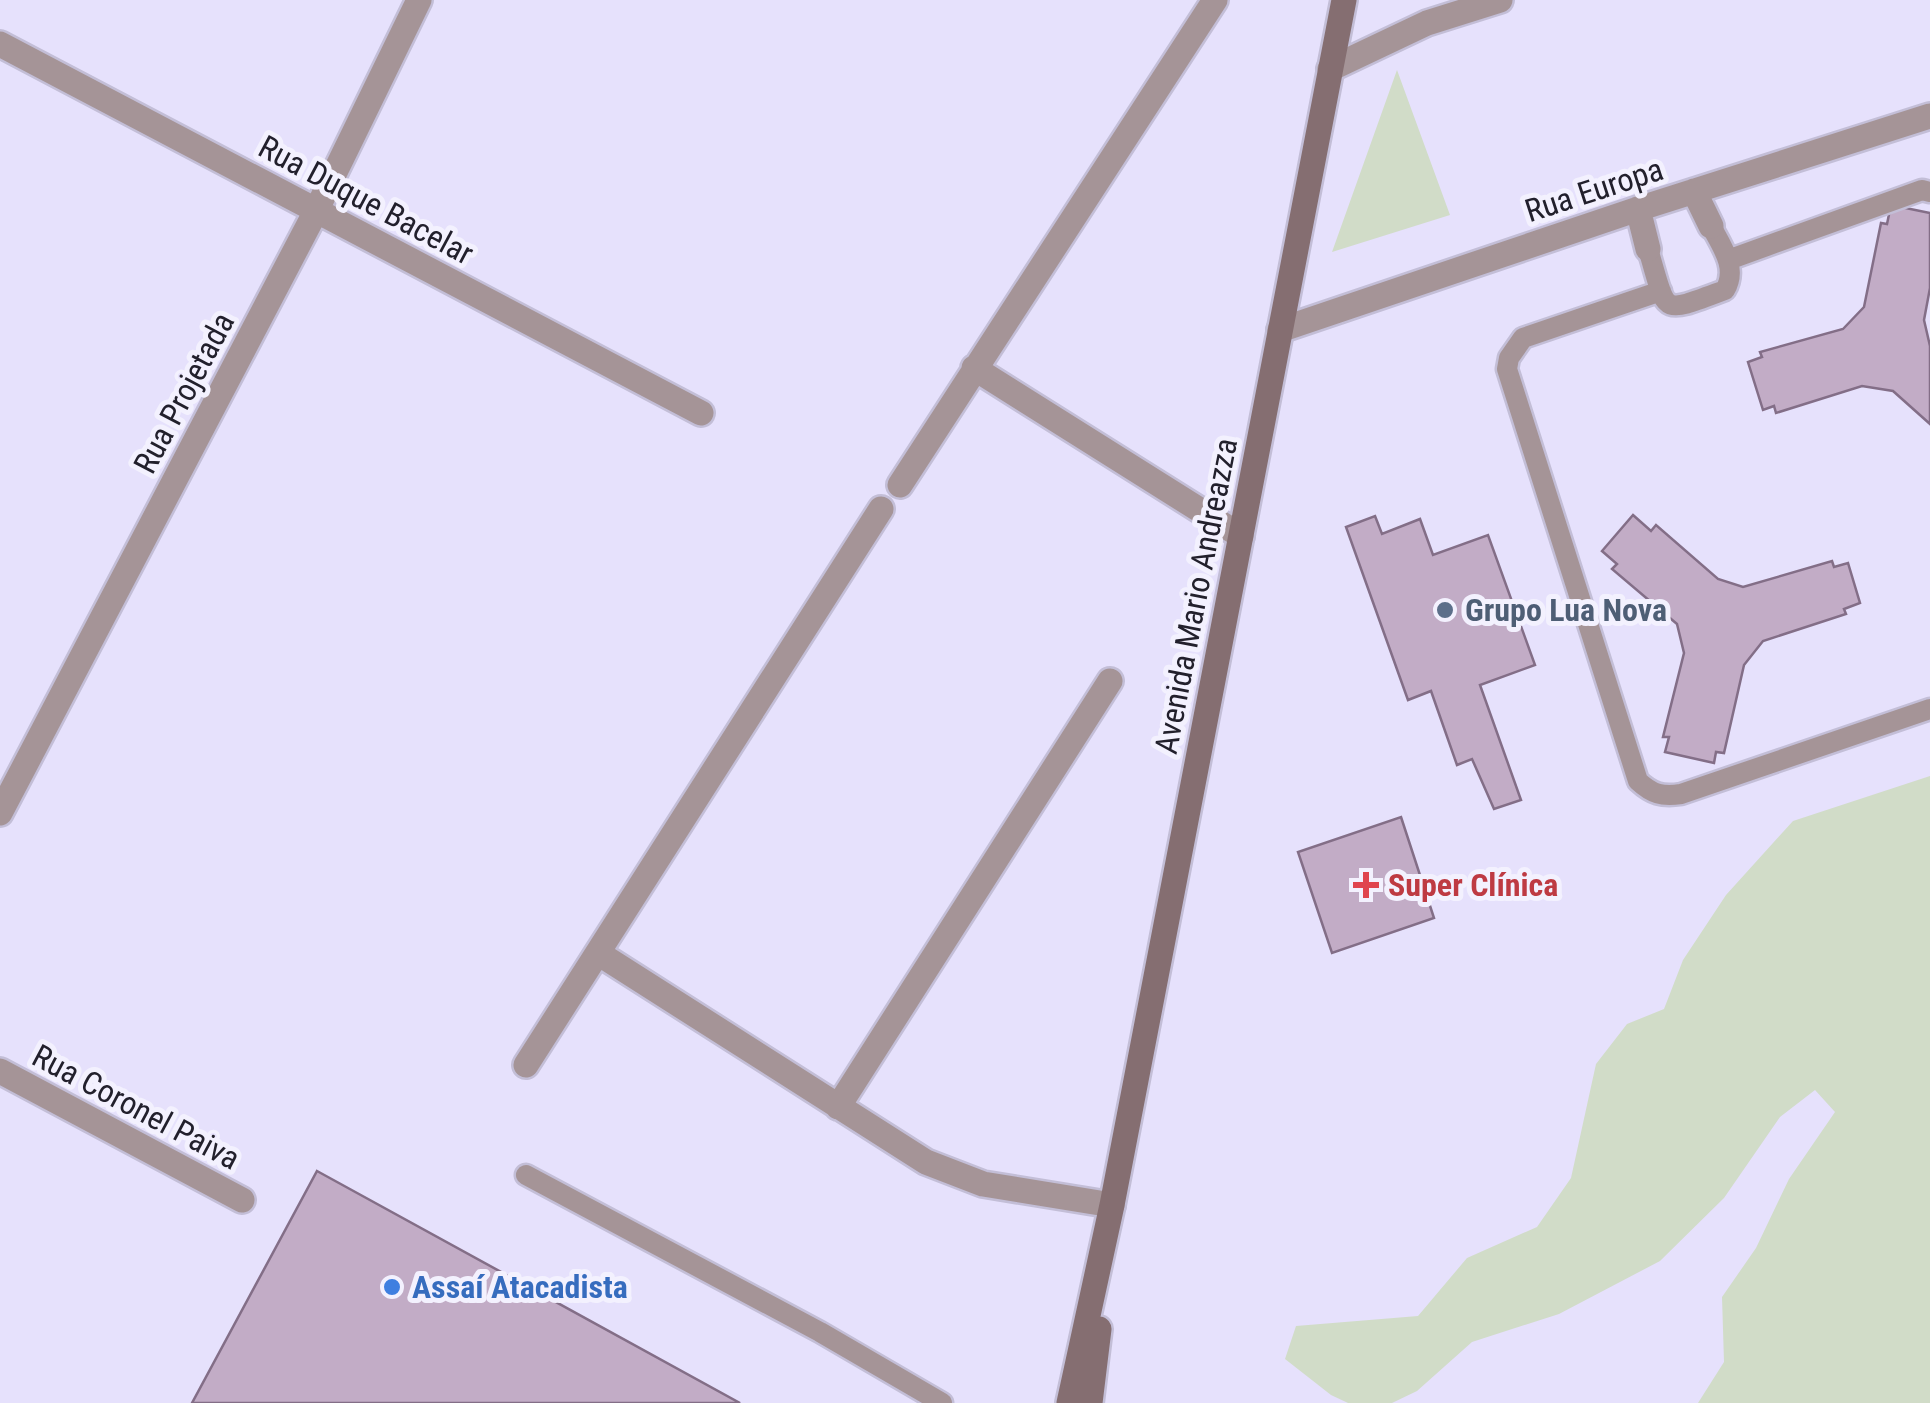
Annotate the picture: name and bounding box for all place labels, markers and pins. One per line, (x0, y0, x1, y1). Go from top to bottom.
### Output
place label: Grupo Lua Nova (1465, 591, 1667, 629)
marker: Grupo Lua Nova (1434, 599, 1456, 621)
place label: Super Clínica (1388, 866, 1558, 904)
marker: Super Clínica (1353, 872, 1379, 898)
place label: Assaí Atacadista (412, 1268, 628, 1306)
marker: Assaí Atacadista (381, 1276, 403, 1298)

